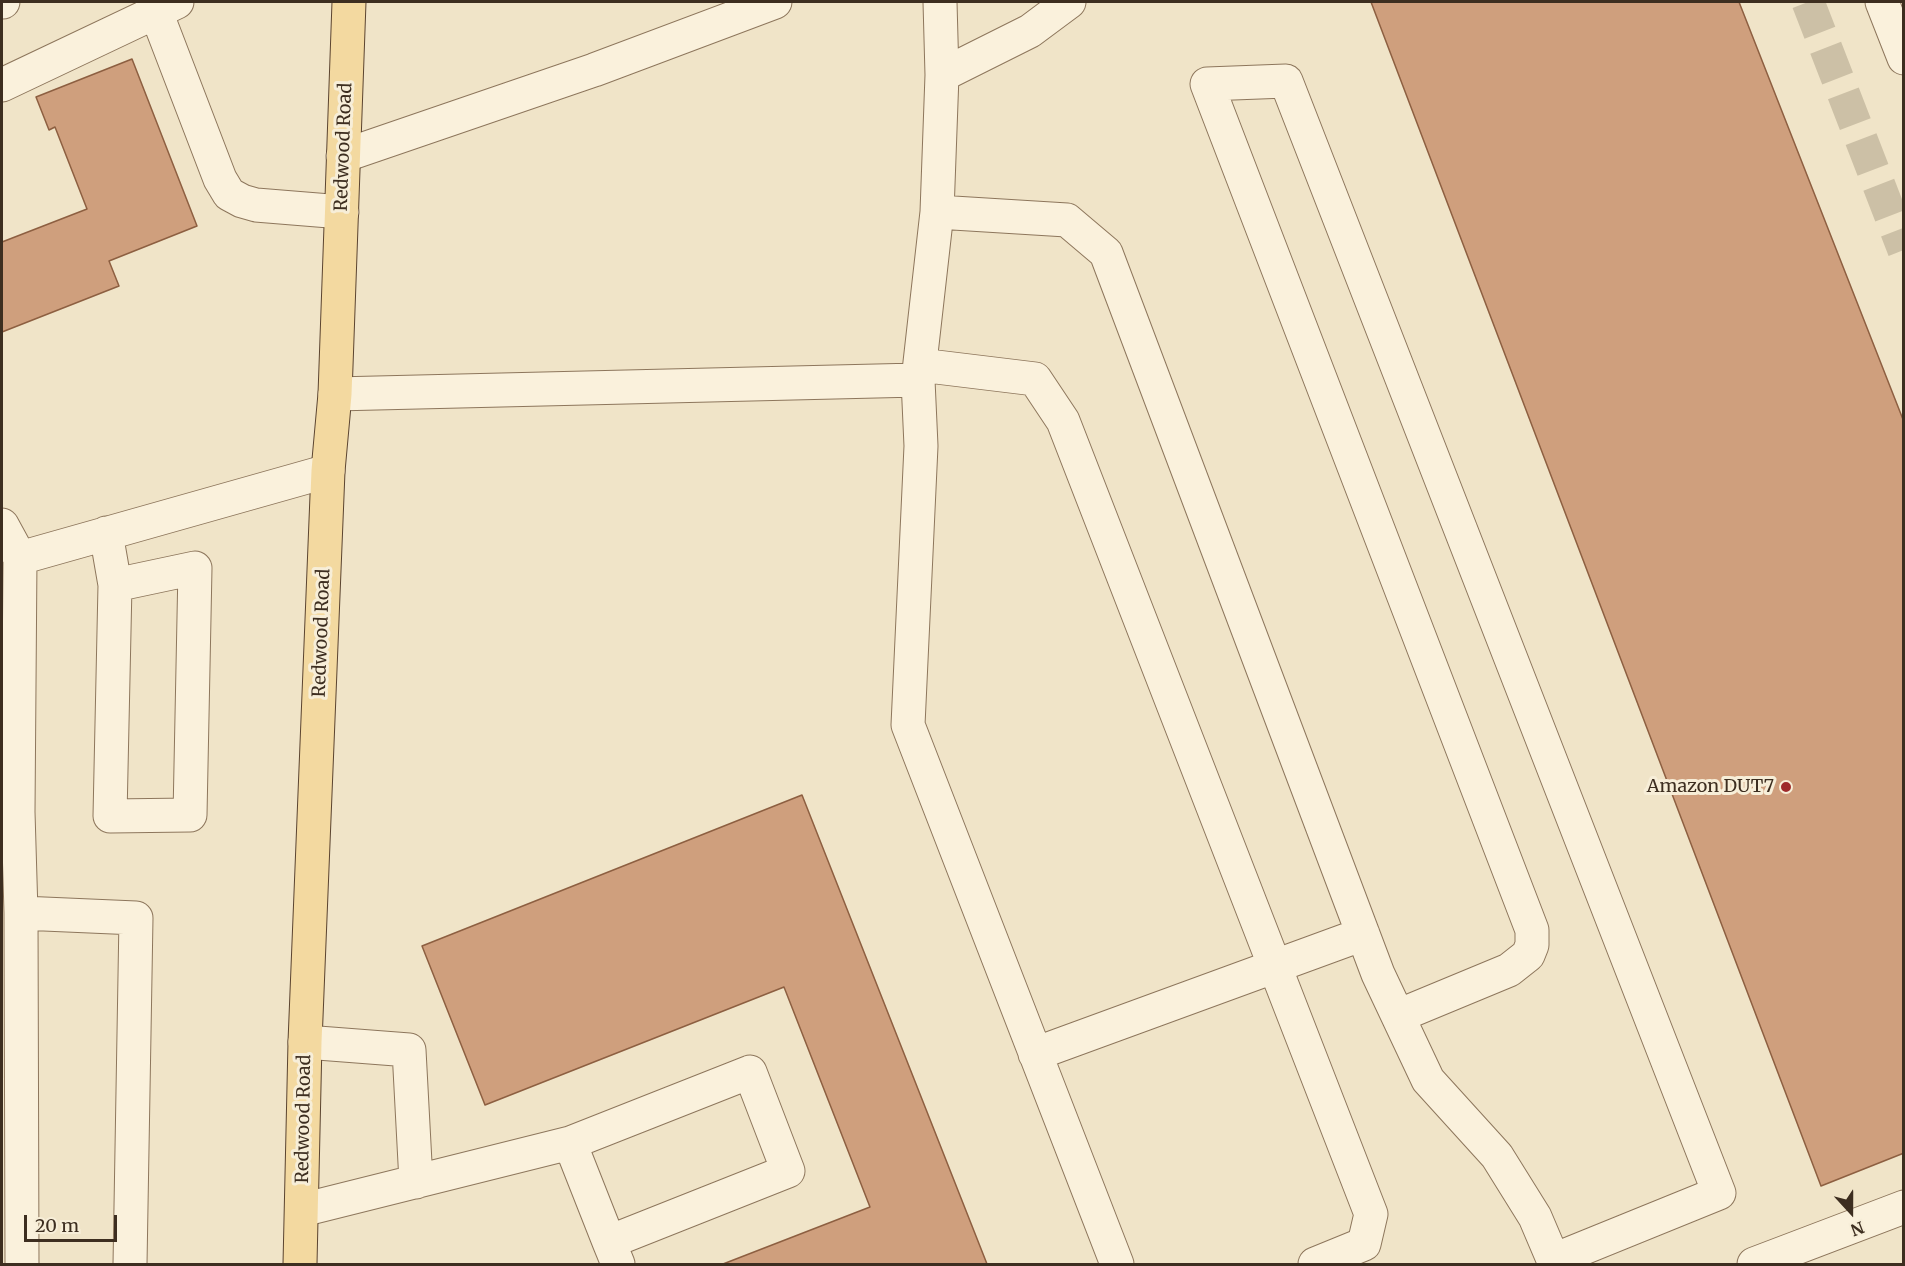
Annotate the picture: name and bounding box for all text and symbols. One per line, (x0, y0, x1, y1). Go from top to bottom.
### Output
street label: Redwood Road (331, 82, 357, 212)
street label: Redwood Road (309, 568, 335, 698)
place label: Amazon DUT7 (1647, 776, 1774, 798)
marker: Amazon DUT7 (1779, 780, 1793, 794)
street label: Redwood Road (292, 1054, 316, 1184)
north arrow (1821, 1182, 1881, 1242)
scale bar (27, 1203, 120, 1241)
text: 20 m (35, 1214, 79, 1237)
text: N (1848, 1217, 1867, 1240)

